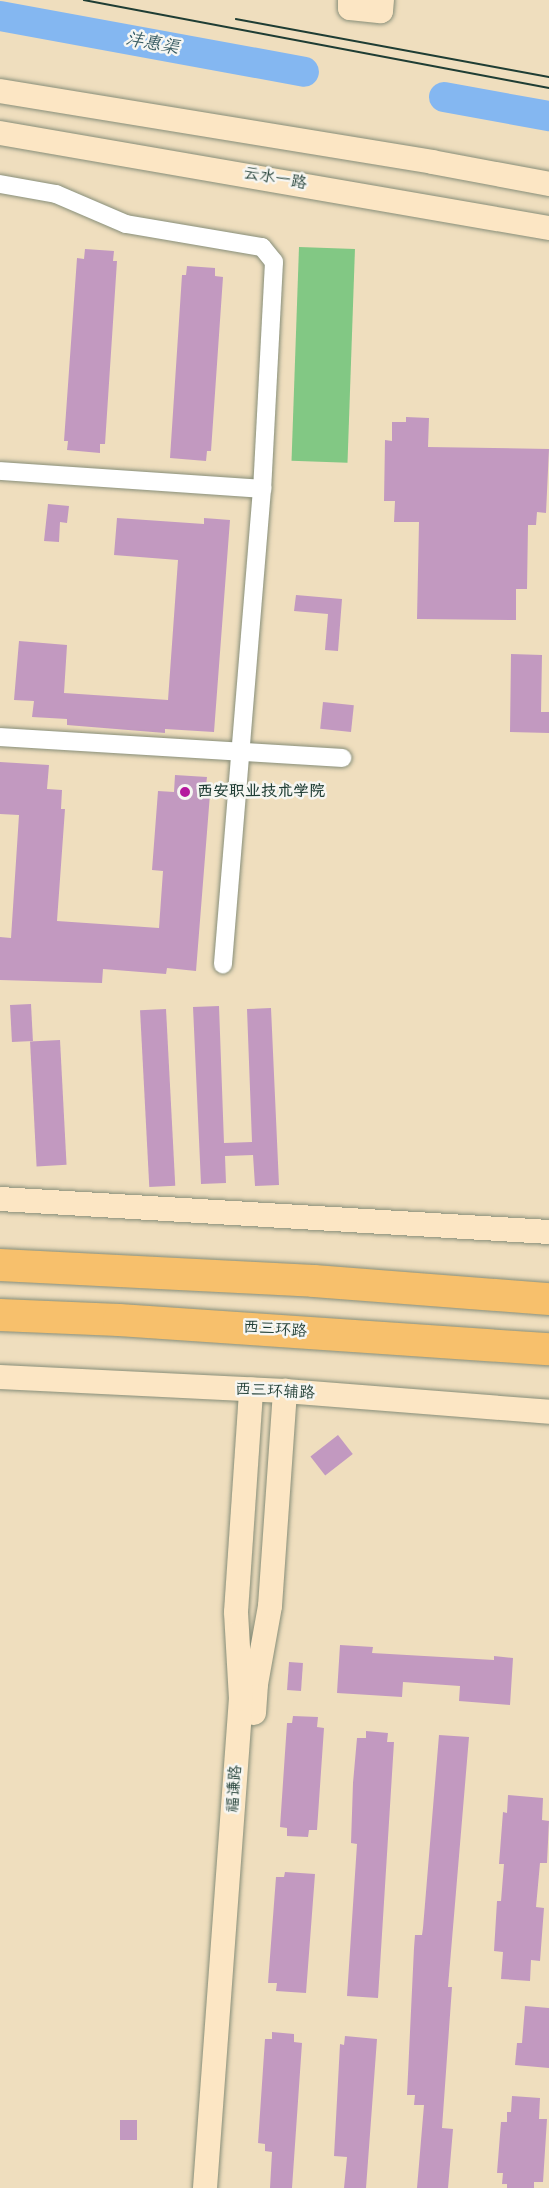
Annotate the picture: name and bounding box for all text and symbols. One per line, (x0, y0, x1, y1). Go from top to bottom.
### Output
water label: 沣惠渠 (123, 28, 181, 60)
street label: 云水一路 (242, 164, 308, 194)
place label: 西安职业技术学院 (197, 782, 325, 802)
marker: 西安职业技术学院 (178, 785, 192, 799)
street label: 西三环路 (242, 1318, 308, 1342)
street label: 西三环辅路 (235, 1380, 315, 1404)
street label: 福谦路 (224, 1764, 246, 1814)

